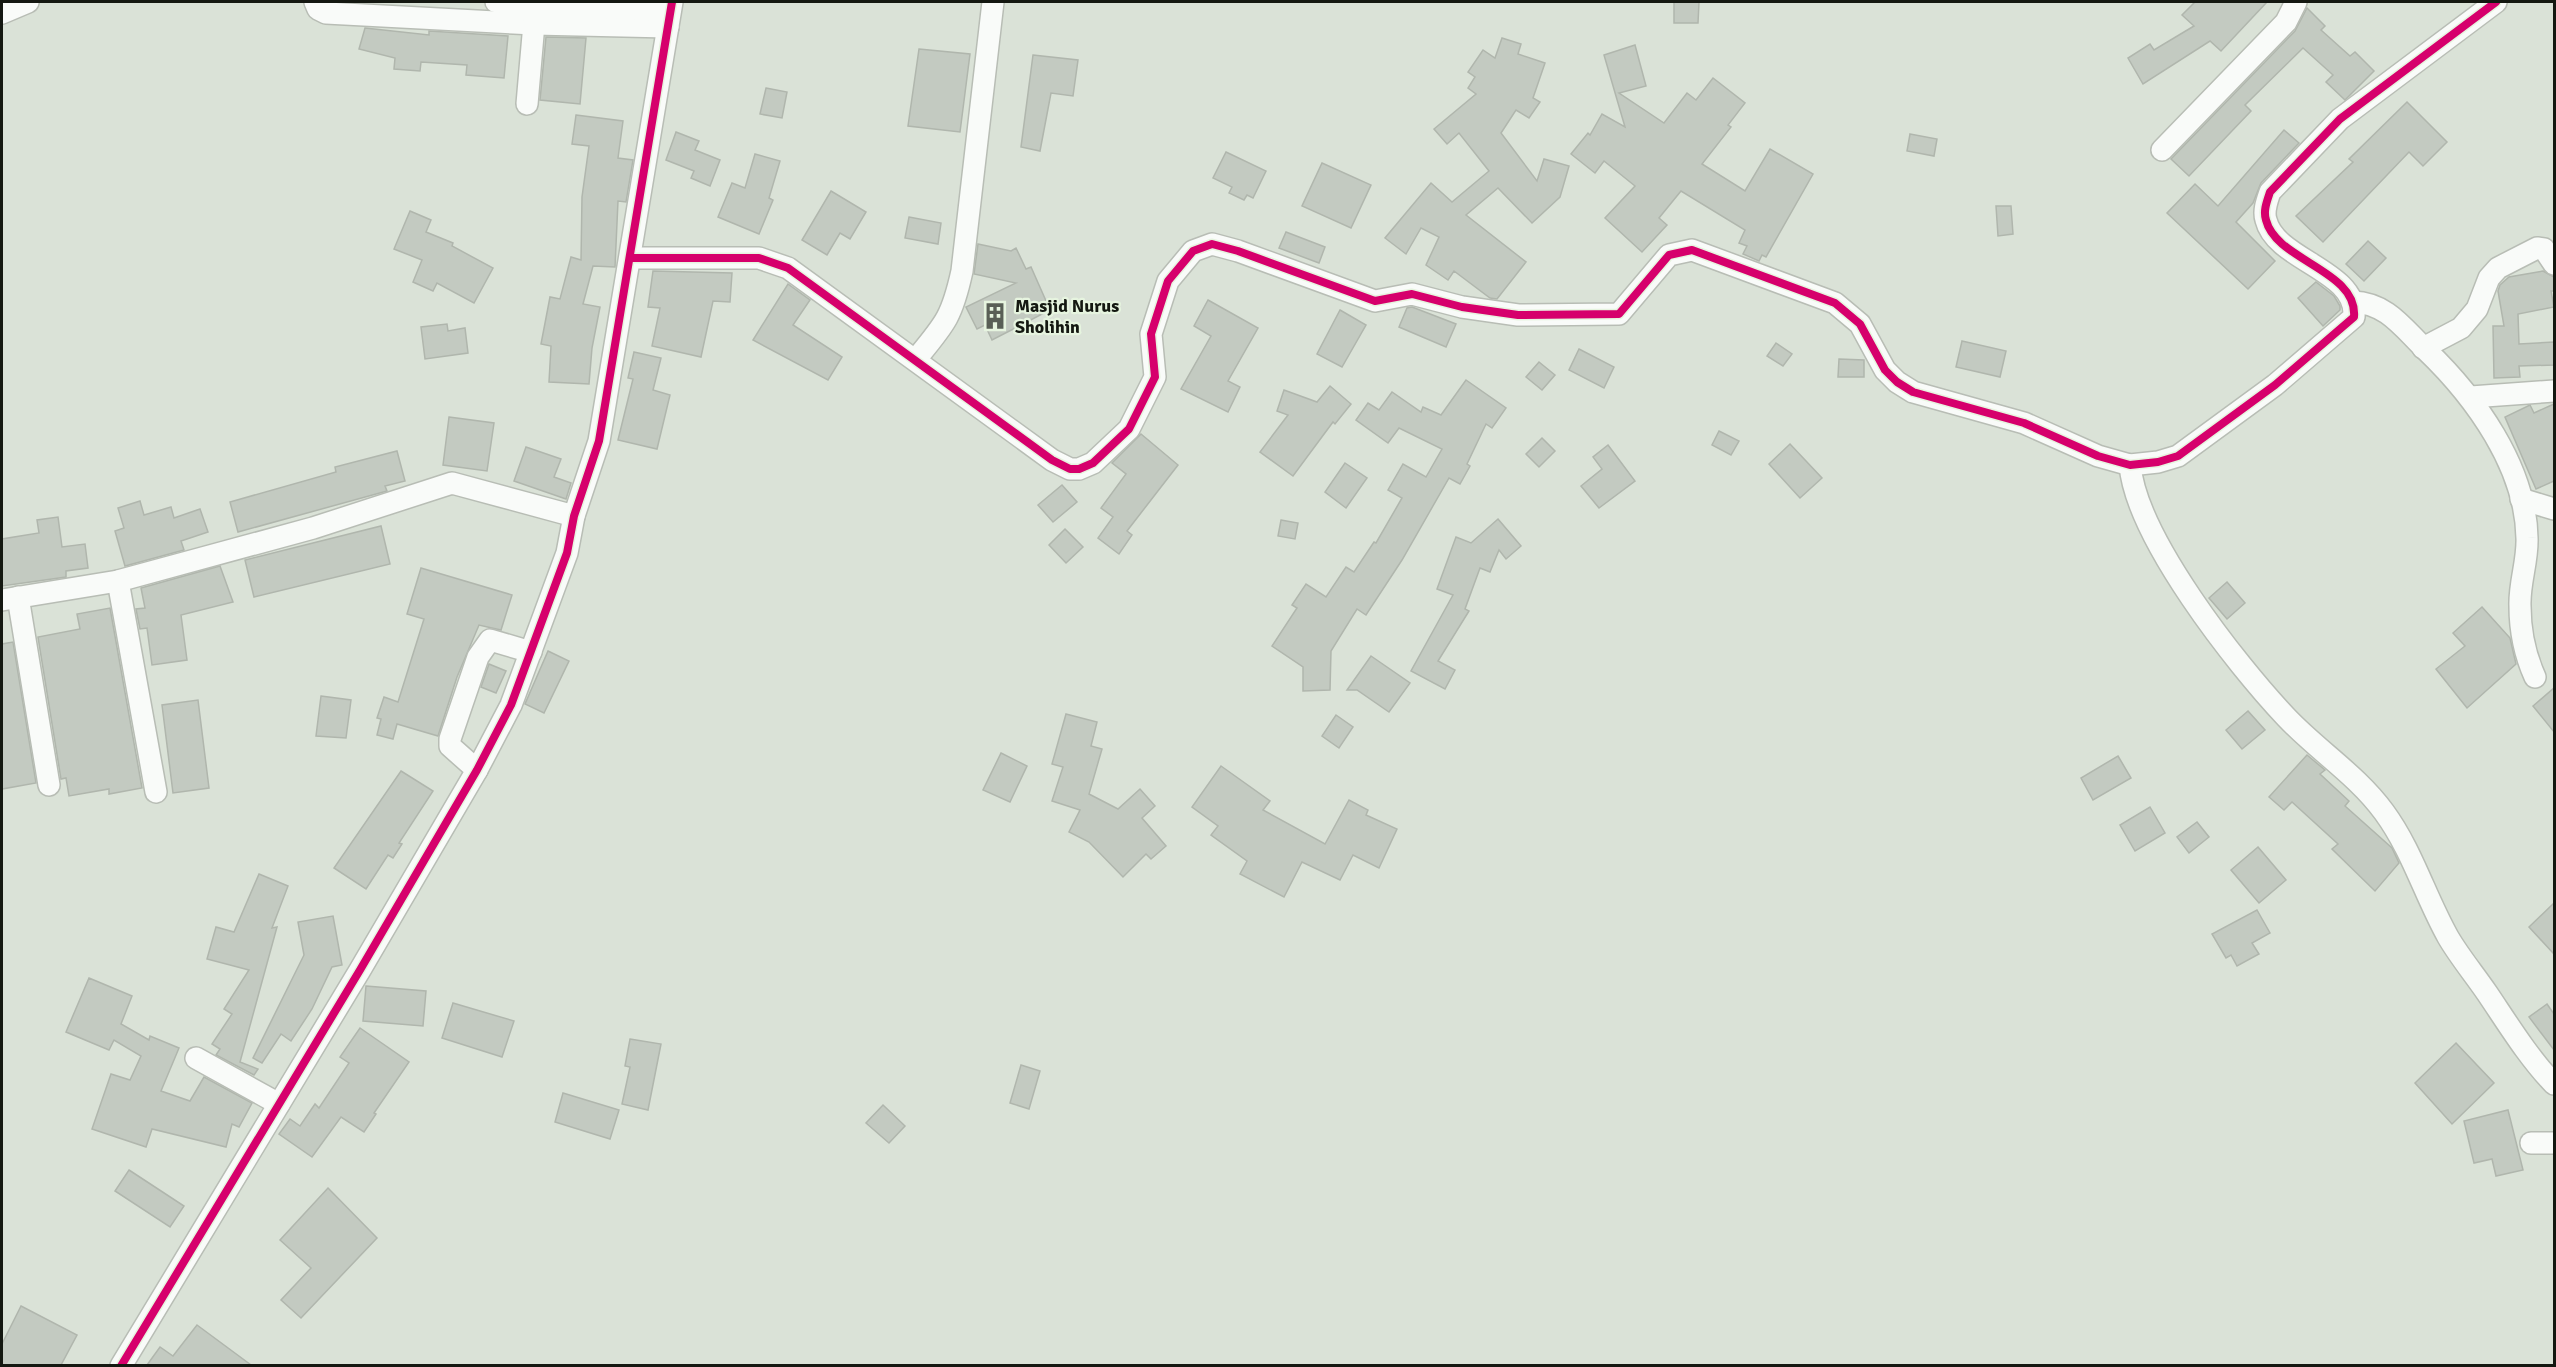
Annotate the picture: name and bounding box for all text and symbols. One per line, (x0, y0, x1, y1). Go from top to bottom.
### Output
place label: Masjid Nurus Sholihin (1015, 295, 1119, 338)
building icon: Masjid Nurus Sholihin (980, 301, 1010, 331)

